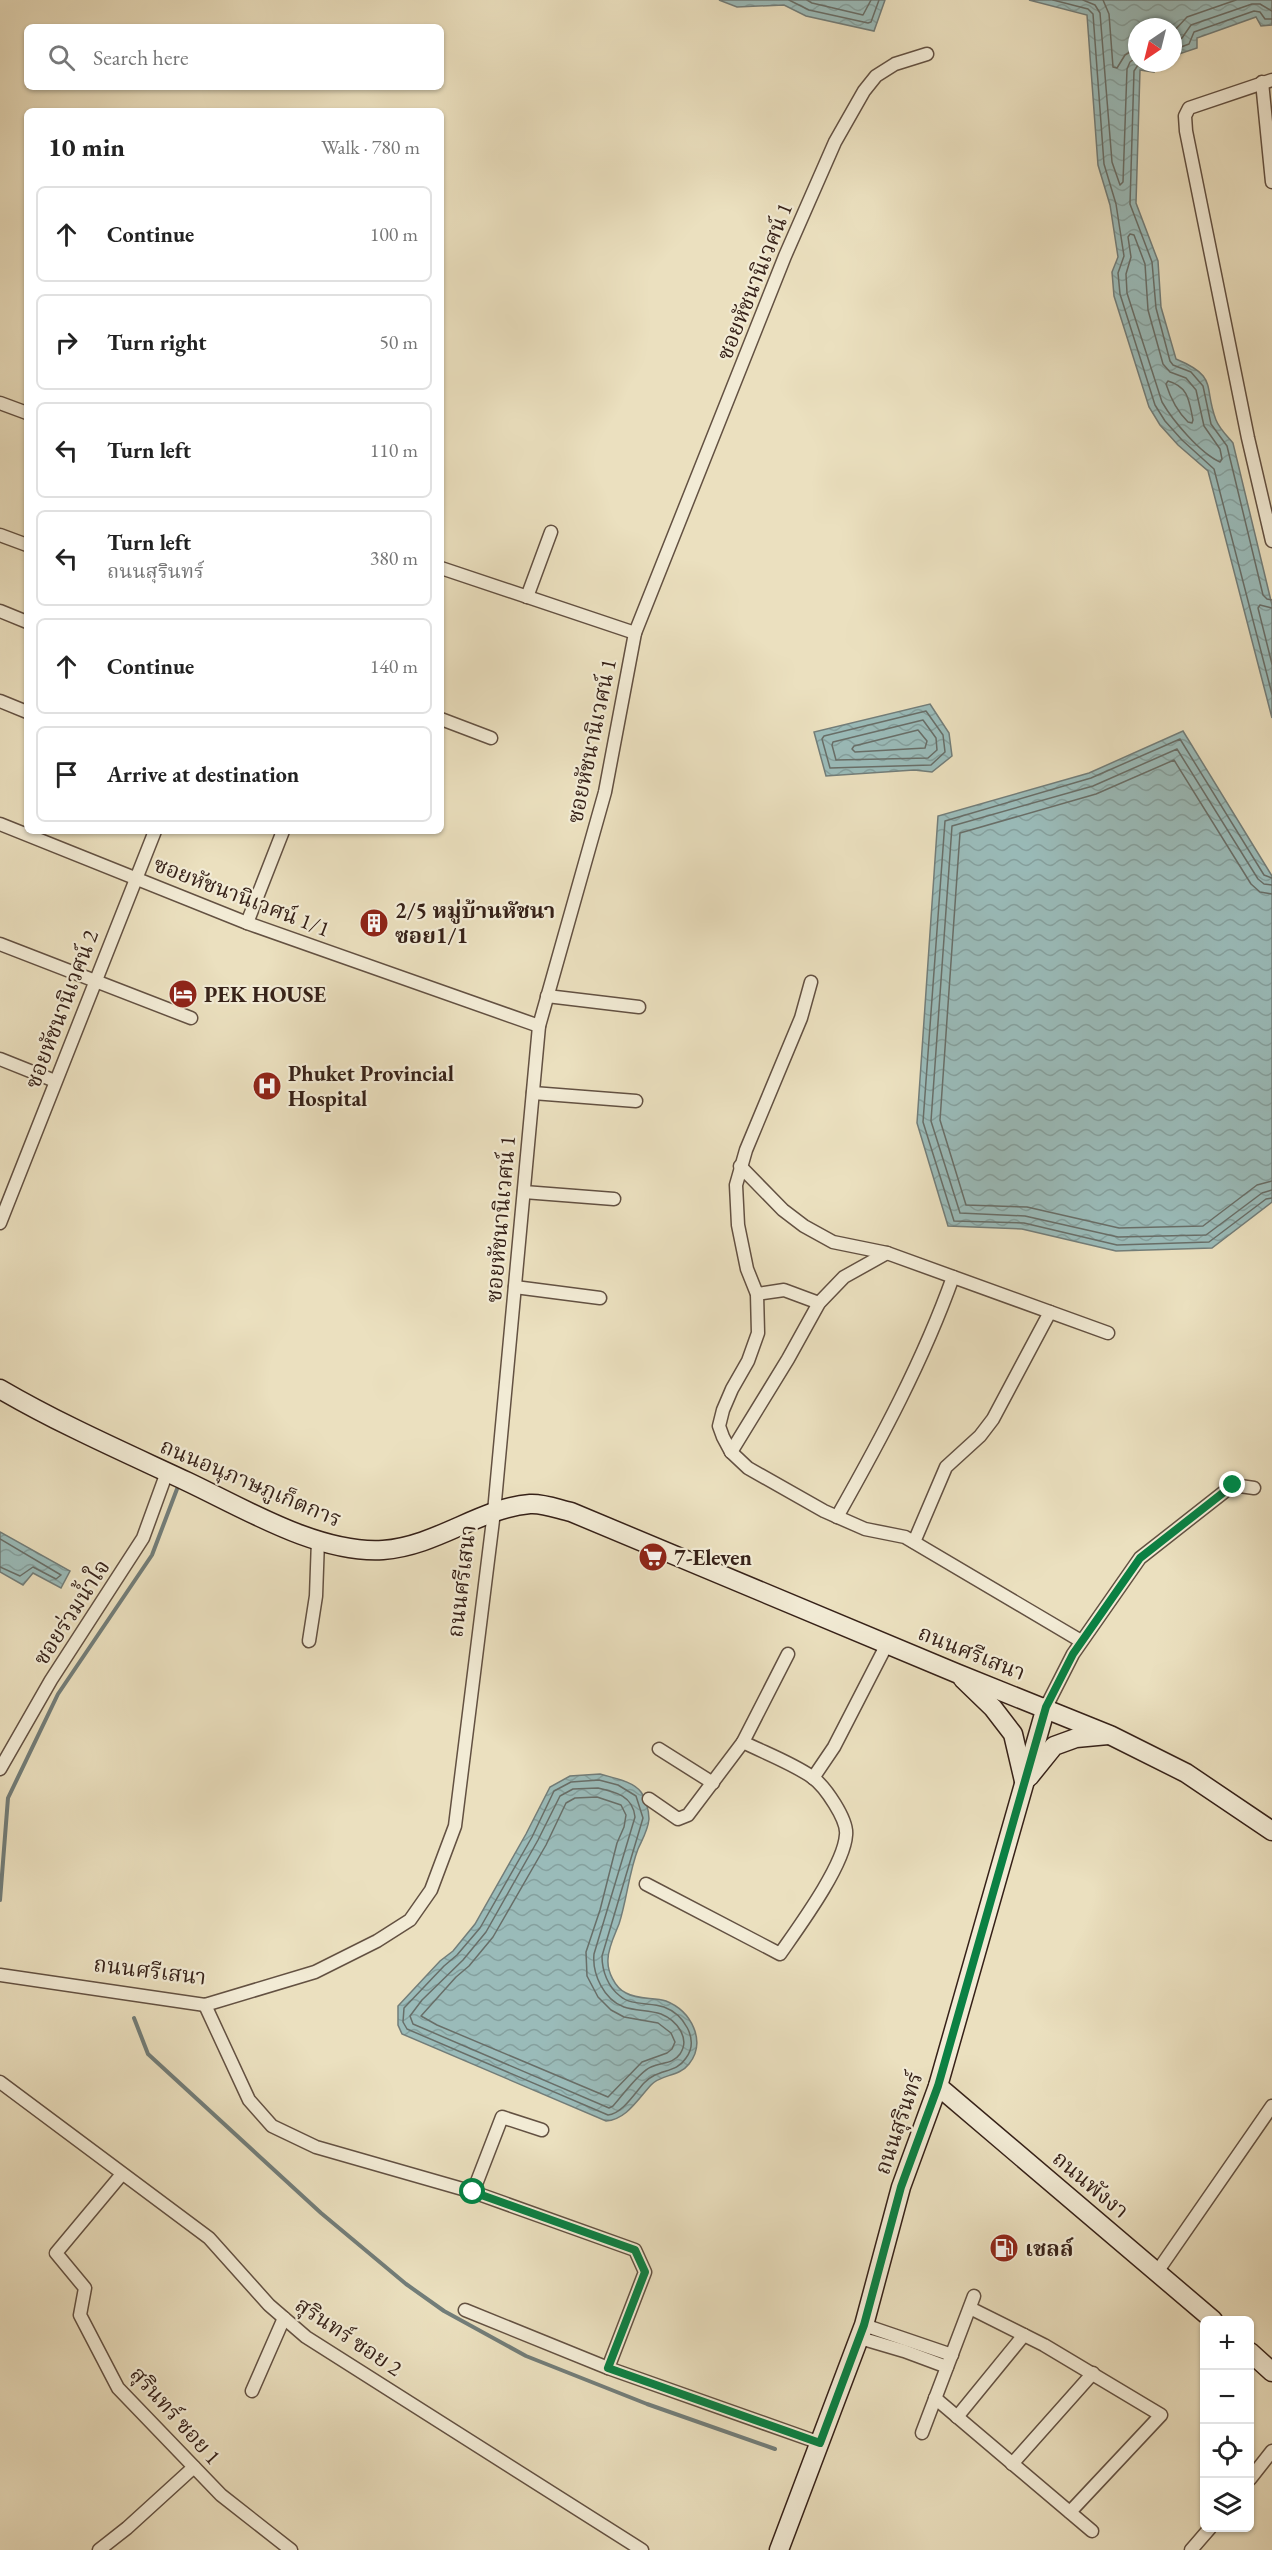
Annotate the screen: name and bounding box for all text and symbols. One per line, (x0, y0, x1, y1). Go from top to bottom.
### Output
north arrow (1128, 18, 1182, 72)
search box (24, 24, 444, 90)
icon: search (45, 41, 78, 74)
text: Search here (93, 43, 188, 72)
text: 10 min (48, 130, 125, 164)
text: Walk · 780 m (321, 134, 420, 160)
street label: ซอยหัชนานิเวศน์ 1 (710, 198, 799, 364)
icon: ahead (50, 218, 83, 251)
text: Continue (107, 220, 194, 249)
text: 100 m (370, 221, 418, 247)
icon: right (50, 326, 83, 359)
text: Turn right (107, 328, 206, 357)
text: 50 m (379, 329, 418, 355)
icon: left (50, 434, 83, 467)
text: Turn left (107, 436, 191, 465)
text: 110 m (370, 437, 418, 463)
text: Turn left (107, 528, 191, 557)
icon: left (50, 542, 83, 575)
text: 380 m (370, 545, 418, 571)
text: ถนนสุรินทร์ (107, 558, 204, 584)
icon: ahead (50, 650, 83, 683)
text: Continue (107, 652, 194, 681)
text: 140 m (370, 653, 418, 679)
street label: ซอยหัชนานิเวศน์ 1 (560, 656, 623, 826)
icon: arrive (50, 758, 83, 791)
text: Arrive at destination (107, 760, 299, 789)
street label: ซอยหัชนานิเวศน์ 1/1 (149, 849, 334, 943)
place label: 2/5 หมู่บ้านหัชนา ซอย1/1 (395, 896, 555, 950)
building icon: 2/5 หมู่บ้านหัชนา ซอย1/1 (358, 907, 390, 939)
street label: ซอยหัชนานิเวศน์ 2 (18, 925, 105, 1093)
hotel icon: PEK HOUSE (167, 978, 199, 1010)
place label: PEK HOUSE (204, 980, 327, 1009)
place label: Phuket Provincial Hospital (288, 1059, 454, 1113)
hospital icon: Phuket Provincial Hospital (251, 1070, 283, 1102)
street label: ซอยหัชนานิเวศน์ 1 (479, 1134, 522, 1304)
street label: ถนนอนุภาษภูเก็ตการ (156, 1431, 346, 1534)
route end (1219, 1471, 1245, 1497)
street label: ถนนศรีเสนา (440, 1523, 483, 1639)
supermarket icon: 7-Eleven (637, 1541, 669, 1573)
place label: 7-Eleven (674, 1543, 752, 1572)
street label: ซอยร่วมน้ำใจ (25, 1553, 117, 1671)
street label: ถนนศรีเสนา (914, 1618, 1030, 1687)
street label: ถนนศรีเสนา (92, 1949, 208, 1992)
street label: ถนนสุรินทร์ (867, 2068, 930, 2178)
street label: ถนนพังงา (1046, 2144, 1135, 2225)
route start (459, 2178, 485, 2204)
fuel station icon: เชลล์ (988, 2232, 1020, 2264)
place label: เชลล์ (1025, 2234, 1074, 2263)
street label: สุรินทร์ ซอย 2 (290, 2290, 408, 2383)
map controls (1200, 2316, 1254, 2532)
button: + (1200, 2316, 1254, 2370)
street label: สุรินทร์ ซอย 1 (124, 2360, 228, 2471)
button: − (1200, 2370, 1254, 2424)
button: locate (1200, 2424, 1254, 2478)
button: layers (1200, 2478, 1254, 2532)

